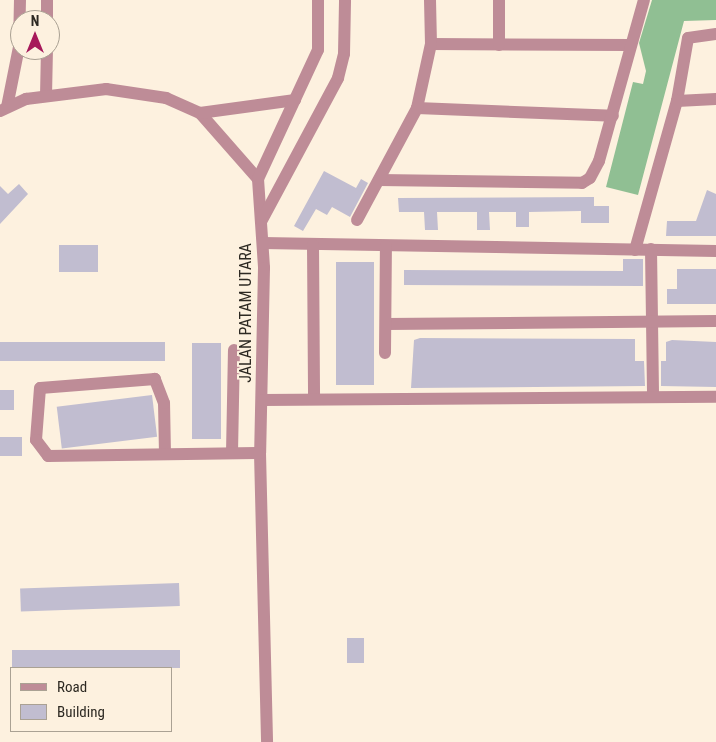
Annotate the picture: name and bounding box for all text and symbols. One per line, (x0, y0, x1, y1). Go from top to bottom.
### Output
north arrow (10, 10, 60, 60)
text: N (31, 13, 39, 29)
street label: JALAN PATAM UTARA (236, 243, 256, 383)
legend (10, 667, 172, 732)
text: Road (57, 678, 87, 696)
text: Building (57, 703, 105, 721)

